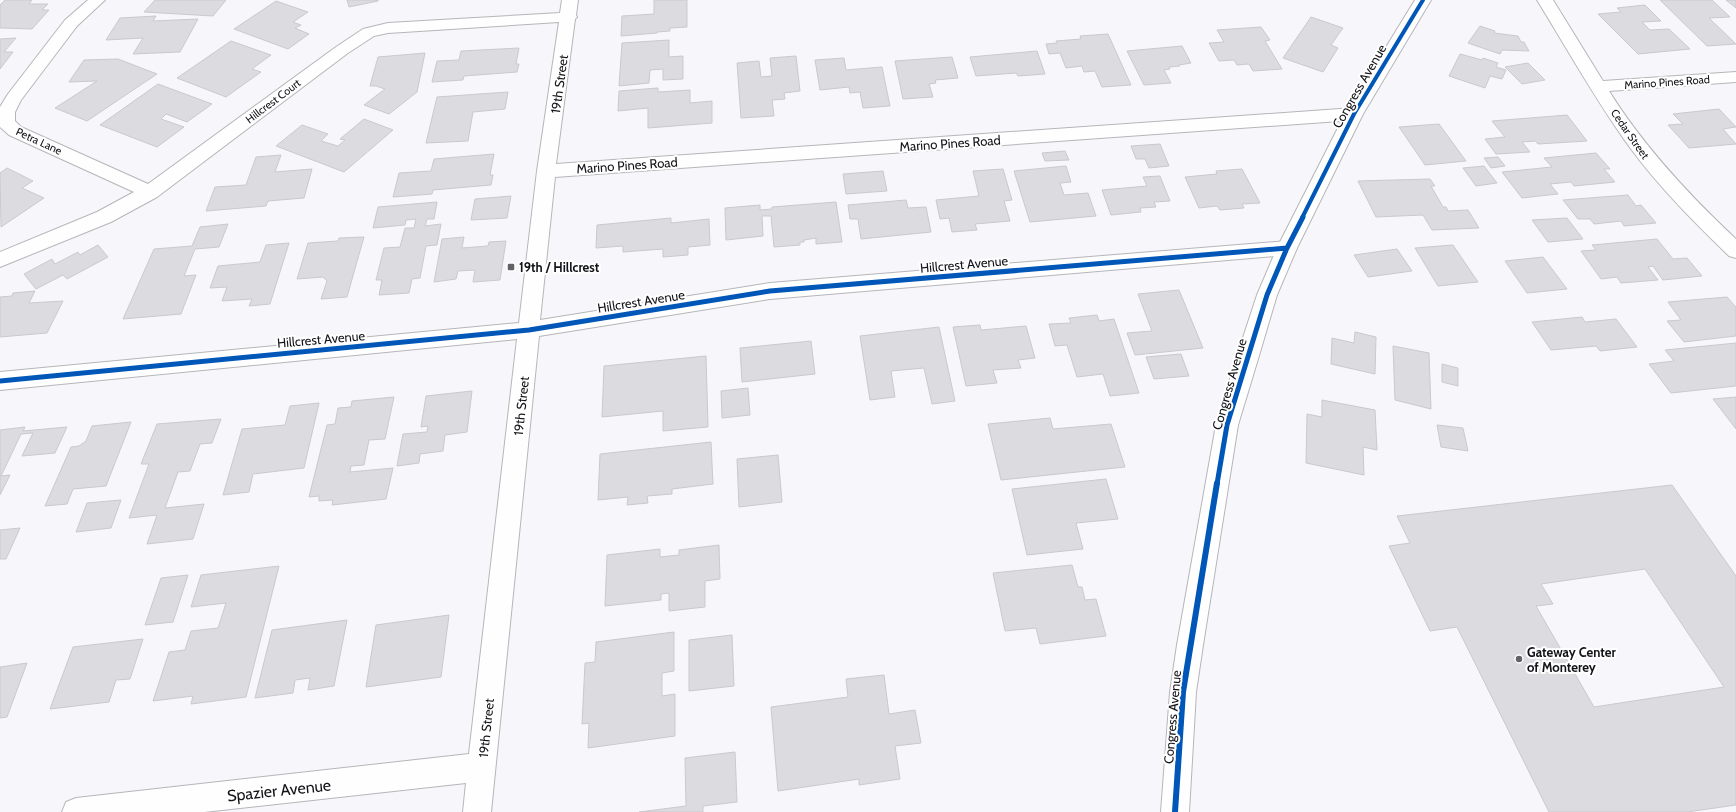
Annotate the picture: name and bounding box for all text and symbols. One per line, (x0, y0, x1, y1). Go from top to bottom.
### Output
street label: Congress Avenue (1329, 41, 1390, 131)
street label: 19th Street (547, 53, 571, 115)
street label: Marino Pines Road (1624, 72, 1710, 92)
street label: Hillcrest Court (243, 76, 304, 126)
street label: Cedar Street (1608, 106, 1652, 162)
street label: Petra Lane (14, 124, 65, 158)
street label: Marino Pines Road (899, 131, 1001, 155)
street label: Marino Pines Road (576, 153, 678, 177)
street label: Hillcrest Avenue (919, 252, 1009, 276)
place label: 19th / Hillcrest (519, 259, 600, 275)
marker: 19th / Hillcrest (506, 262, 516, 272)
street label: Hillcrest Avenue (596, 286, 686, 316)
street label: Hillcrest Avenue (276, 327, 366, 351)
street label: Congress Avenue (1208, 336, 1250, 431)
street label: 19th Street (510, 375, 532, 436)
place label: Gateway Center of Monterey (1527, 644, 1616, 675)
marker: Gateway Center of Monterey (1514, 654, 1524, 664)
street label: Congress Avenue (1160, 669, 1184, 765)
street label: 19th Street (475, 697, 497, 758)
street label: Spazier Avenue (226, 776, 332, 805)

